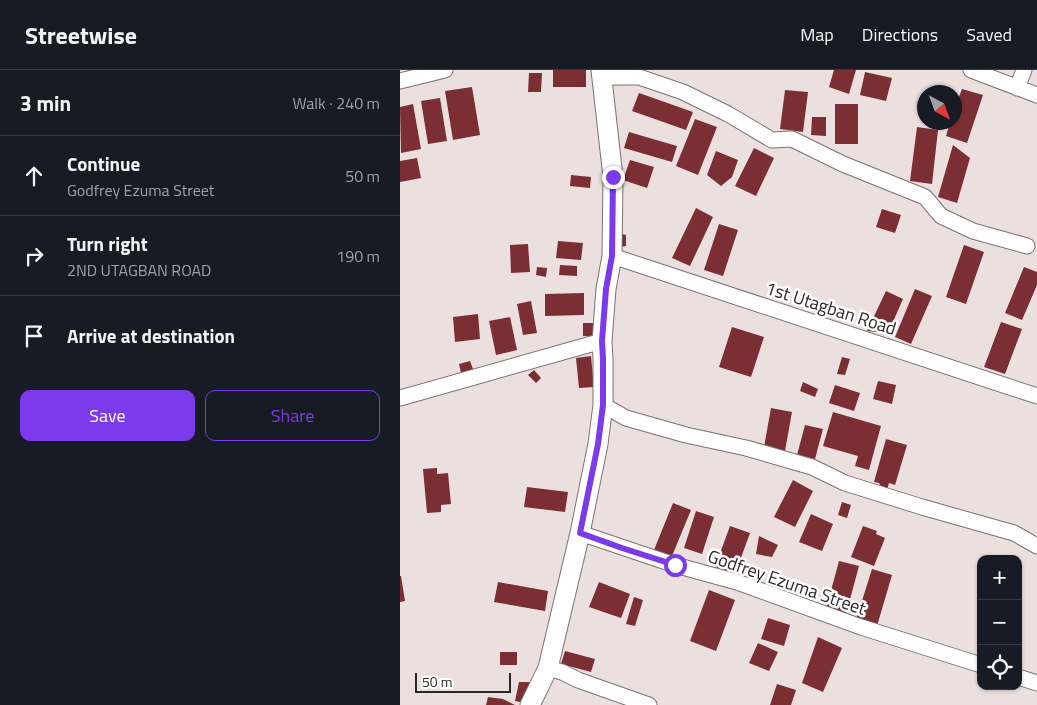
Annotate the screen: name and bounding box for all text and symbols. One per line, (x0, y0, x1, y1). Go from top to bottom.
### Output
text: Streetwise (25, 17, 137, 53)
text: Map (800, 21, 834, 48)
text: Directions (862, 21, 938, 48)
text: Saved (966, 21, 1012, 48)
north arrow (917, 85, 962, 130)
text: 3 min (20, 87, 71, 119)
text: Walk · 240 m (292, 91, 380, 115)
text: Continue (67, 149, 140, 178)
icon: ahead (20, 162, 48, 190)
text: 50 m (345, 164, 380, 188)
route end (602, 166, 625, 189)
text: Godfrey Ezuma Street (67, 178, 214, 202)
text: Turn right (67, 229, 148, 258)
icon: right (20, 242, 48, 270)
text: 190 m (336, 244, 380, 268)
text: 2ND UTAGBAN ROAD (67, 258, 211, 282)
street label: 1st Utagban Road (762, 274, 900, 342)
text: Arrive at destination (67, 321, 235, 350)
icon: arrive (20, 322, 48, 350)
button: Save (20, 390, 195, 441)
button: Share (205, 390, 380, 441)
street label: Godfrey Ezuma Street (704, 542, 870, 622)
route start (664, 554, 687, 577)
map controls (977, 555, 1022, 690)
button: + (977, 555, 1022, 600)
button: − (977, 600, 1022, 645)
button: locate (977, 645, 1022, 690)
scale bar (415, 670, 511, 693)
text: 50 m (422, 671, 452, 692)

